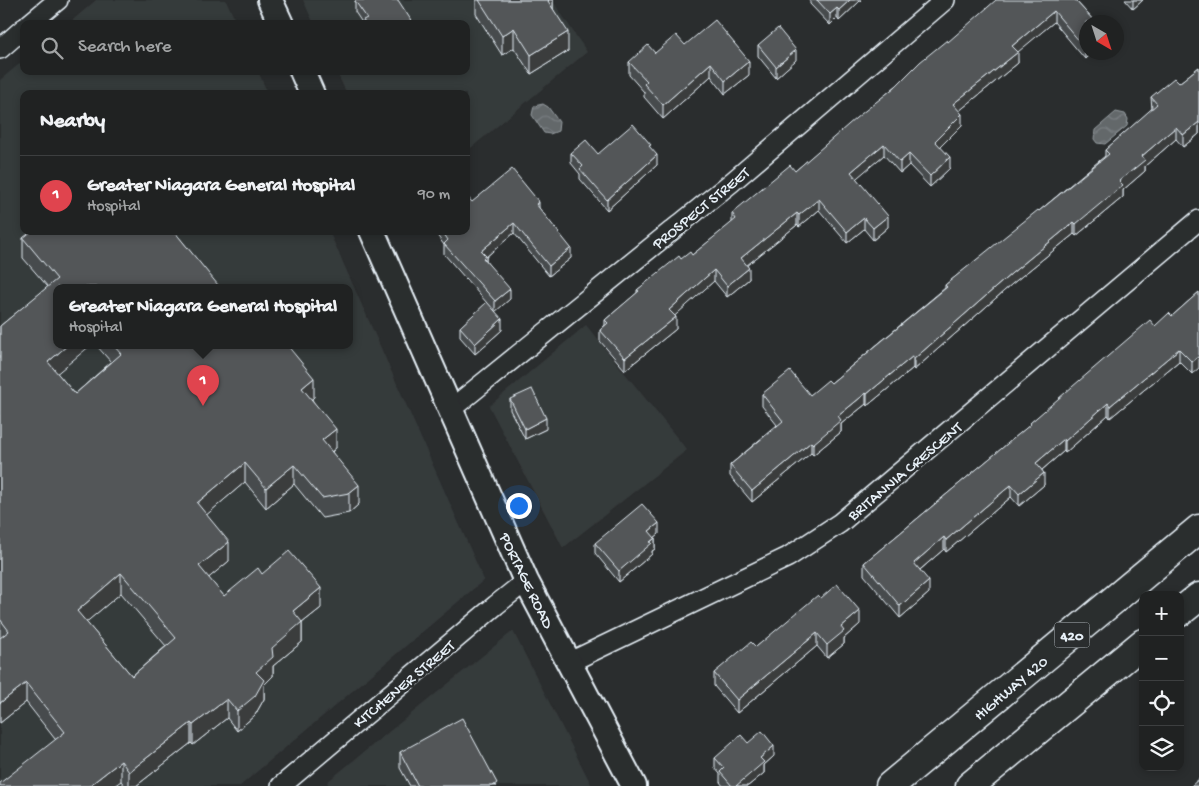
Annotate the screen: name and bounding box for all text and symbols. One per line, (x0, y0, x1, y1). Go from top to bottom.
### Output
north arrow (1079, 15, 1124, 60)
search box (20, 20, 470, 75)
icon: search (38, 34, 66, 62)
text: Search here (78, 36, 172, 59)
text: Nearby (40, 110, 105, 135)
street label: PROSPECT STREET (649, 164, 755, 255)
text: Greater Niagara General Hospital (87, 175, 355, 198)
text: 1 (53, 186, 59, 205)
text: 90 m (418, 186, 450, 205)
text: Hospital (87, 198, 141, 217)
popup (53, 284, 353, 349)
text: Greater Niagara General Hospital (69, 296, 337, 319)
text: Hospital (69, 319, 122, 338)
pin: 1 (187, 365, 219, 406)
street label: BRITANNIA CRESCENT (844, 419, 968, 527)
your location (506, 493, 532, 519)
street label: PORTAGE ROAD (493, 530, 556, 633)
map controls (1139, 591, 1184, 771)
button: + (1139, 591, 1184, 636)
road number: 420 (1054, 622, 1090, 648)
button: − (1139, 636, 1184, 681)
street label: KITCHENER STREET (350, 637, 461, 734)
street label: HIGHWAY 420 (971, 653, 1053, 726)
button: locate (1139, 681, 1184, 726)
button: layers (1139, 726, 1184, 771)

